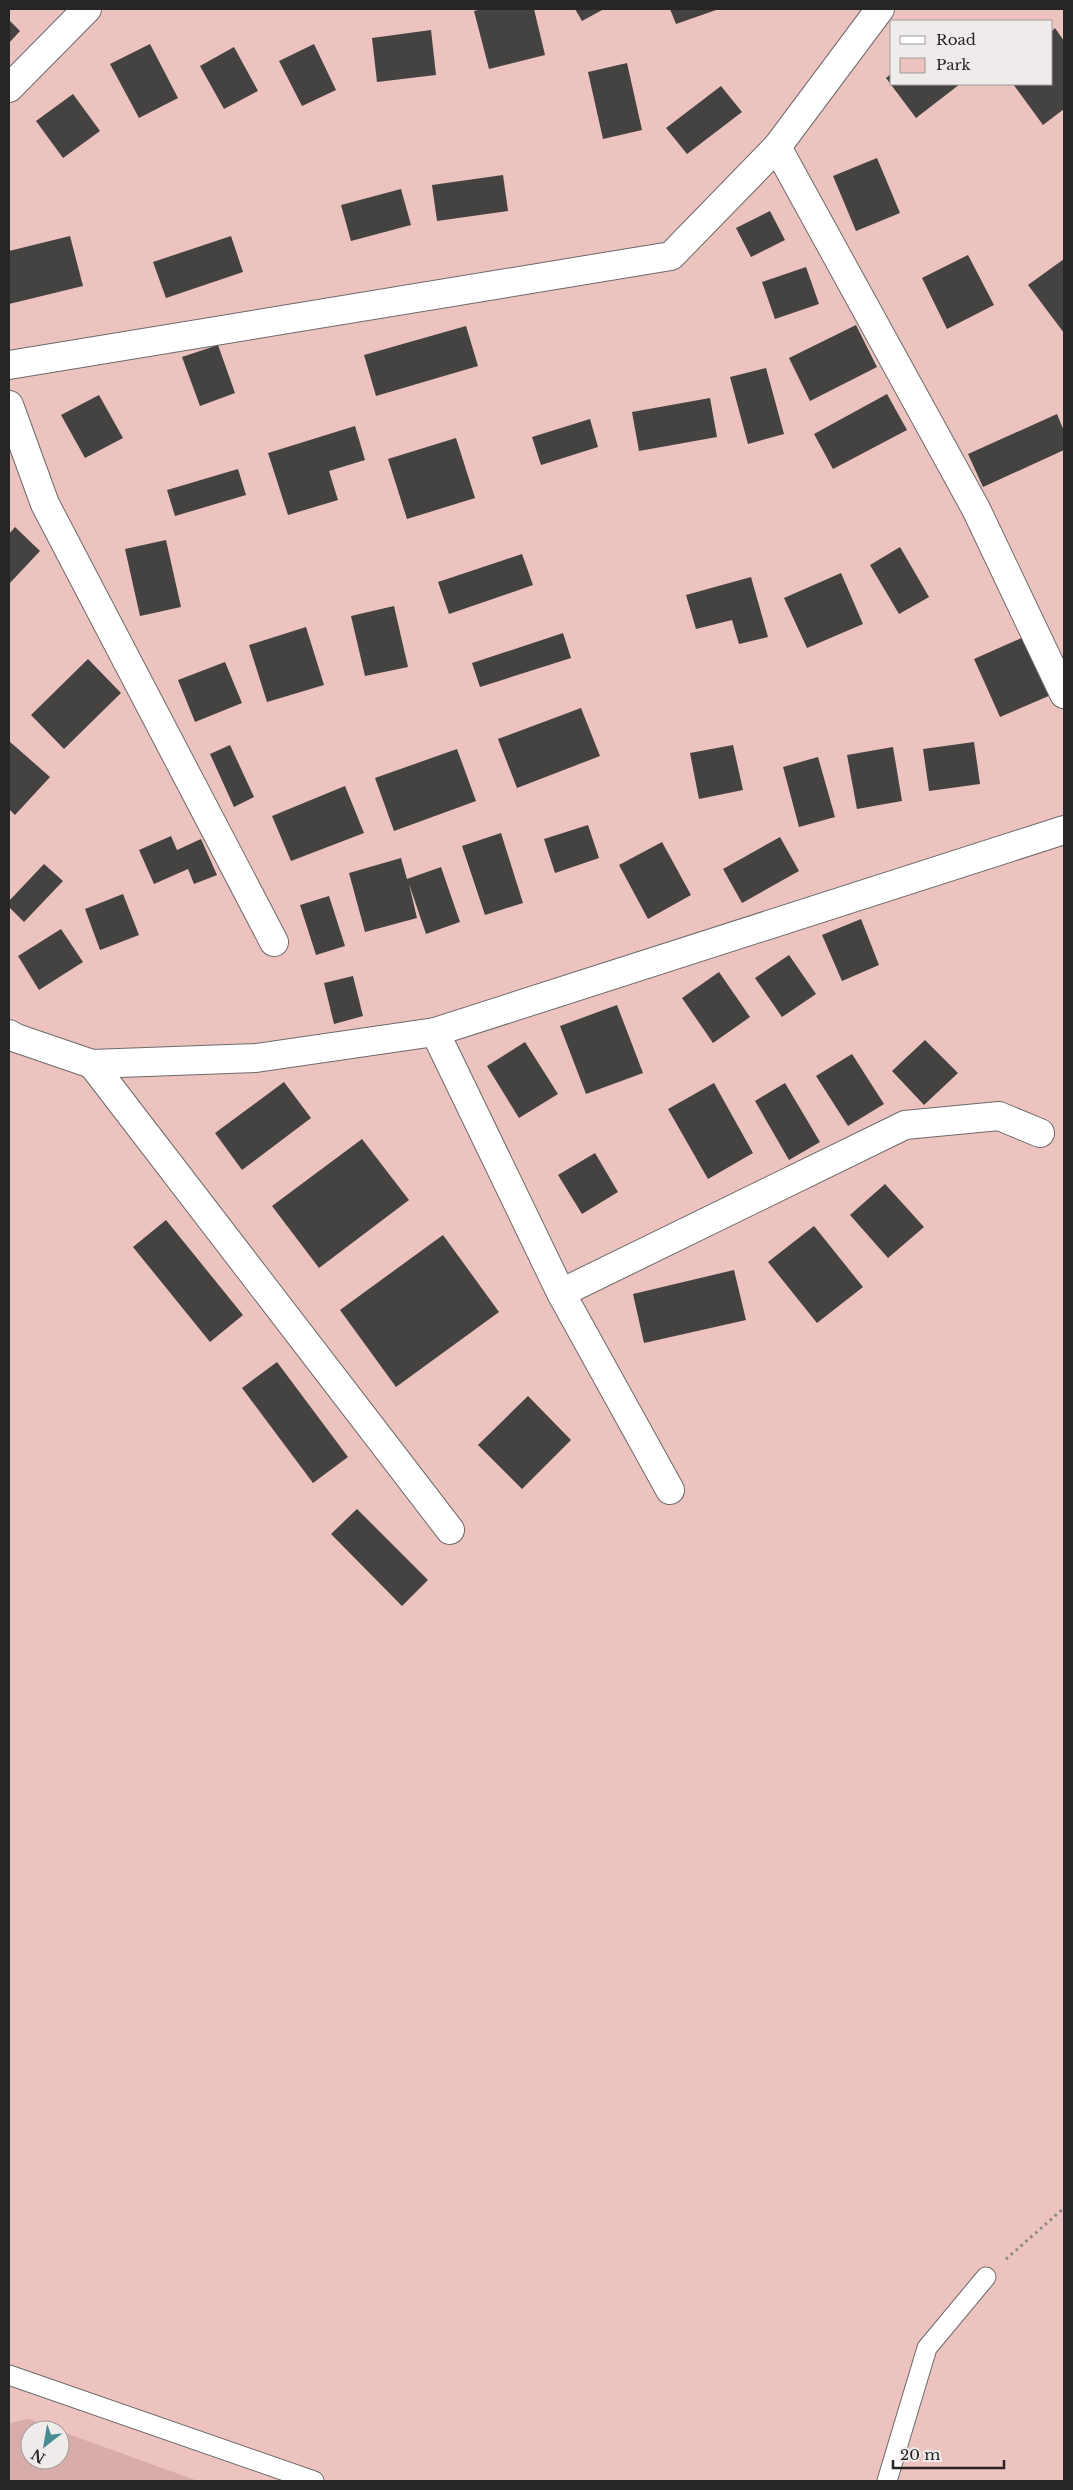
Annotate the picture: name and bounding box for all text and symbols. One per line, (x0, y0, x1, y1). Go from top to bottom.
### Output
legend (890, 20, 1053, 85)
text: Road (936, 30, 976, 49)
text: Park (936, 55, 972, 74)
north arrow (20, 2420, 70, 2470)
scale bar (893, 2438, 1004, 2470)
text: N (28, 2445, 49, 2467)
text: 20 m (900, 2445, 940, 2464)

